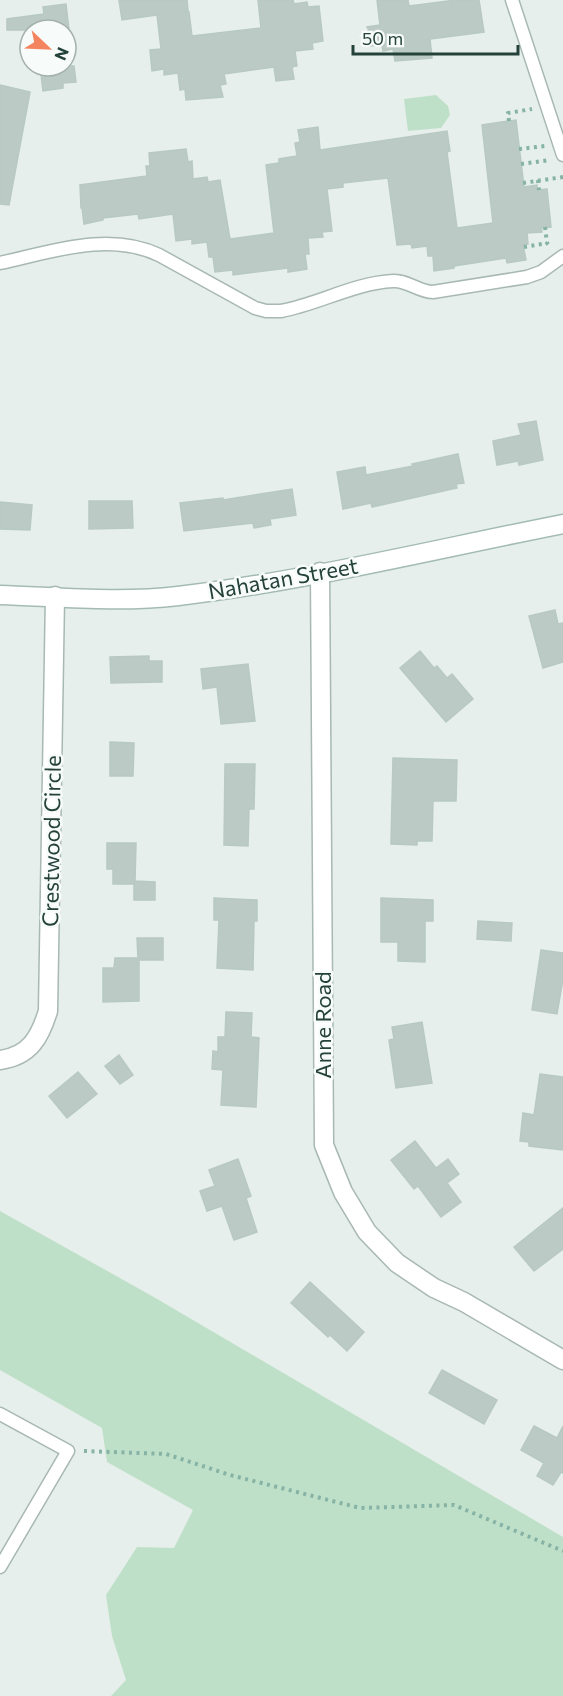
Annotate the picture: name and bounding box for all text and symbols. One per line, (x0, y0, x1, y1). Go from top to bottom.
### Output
north arrow (18, 18, 78, 78)
scale bar (353, 18, 518, 56)
text: 50 m (362, 27, 403, 49)
text: N (51, 45, 73, 63)
street label: Nahatan Street (206, 552, 360, 604)
street label: Crestwood Circle (36, 755, 66, 927)
street label: Anne Road (309, 971, 336, 1079)

